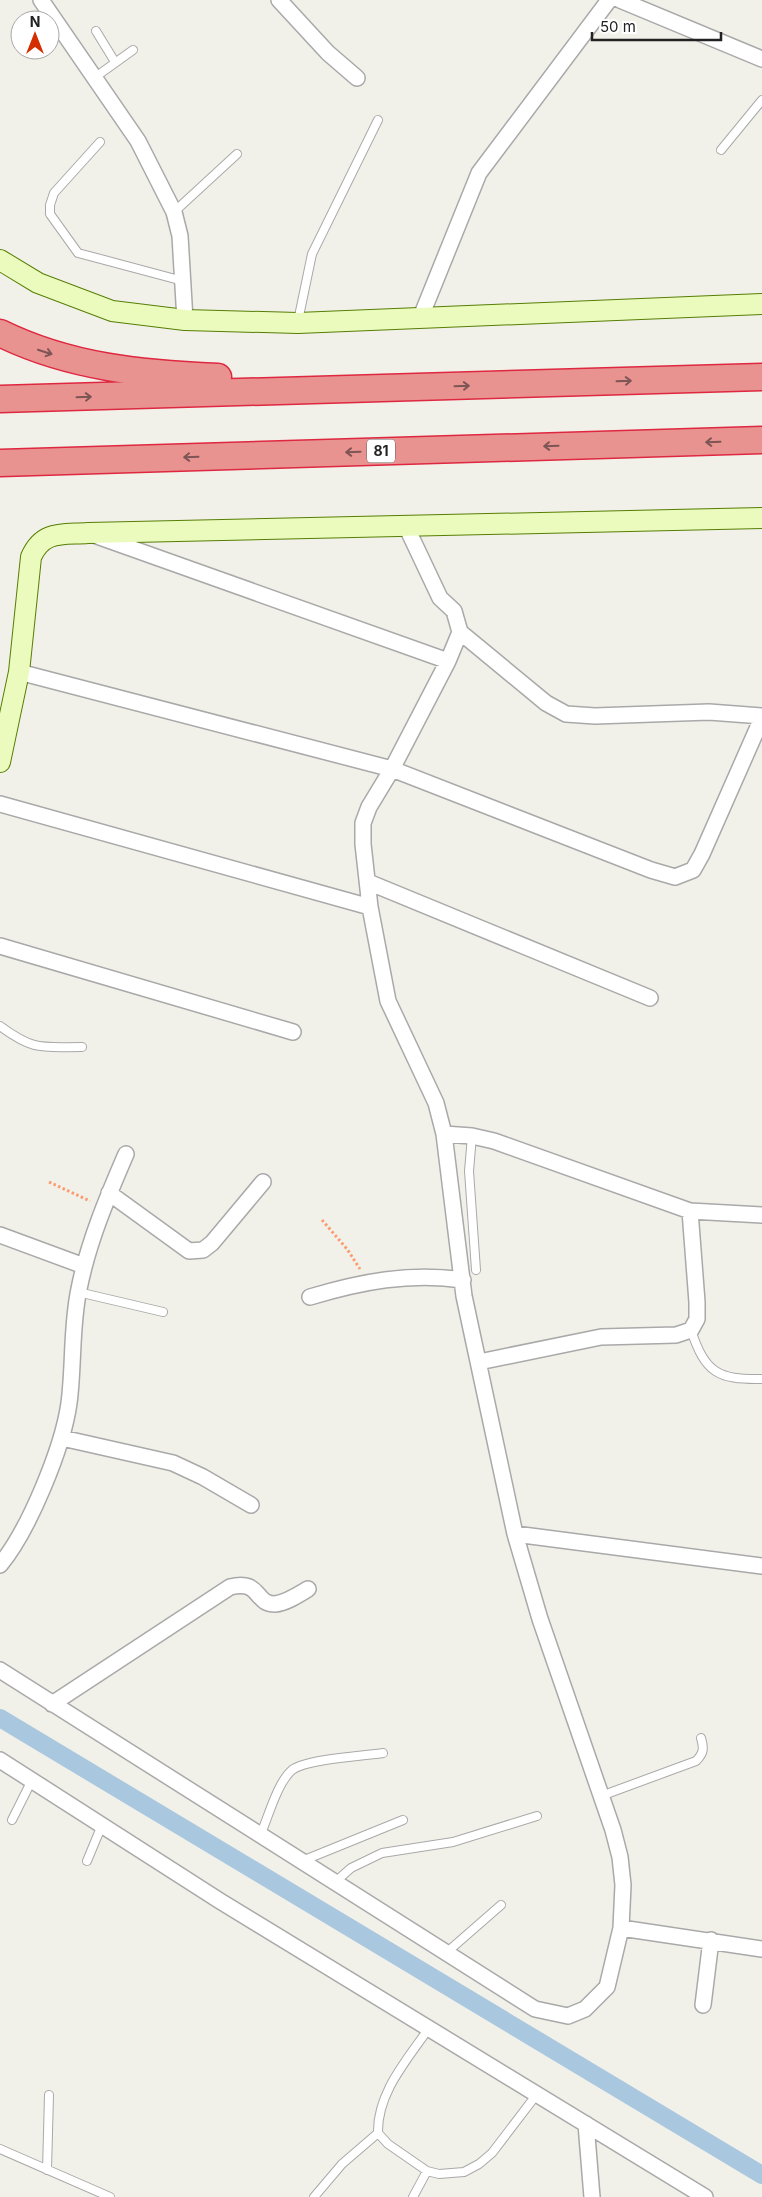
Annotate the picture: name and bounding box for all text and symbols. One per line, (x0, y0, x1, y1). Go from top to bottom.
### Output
north arrow (10, 10, 60, 60)
scale bar (592, 10, 721, 42)
text: N (30, 13, 40, 30)
text: 50 m (600, 17, 636, 36)
one-way arrow (36, 348, 52, 358)
one-way arrow (616, 376, 632, 386)
one-way arrow (453, 381, 469, 391)
one-way arrow (75, 392, 91, 402)
one-way arrow (706, 437, 722, 446)
road number: 81 (367, 440, 395, 462)
one-way arrow (543, 442, 559, 451)
one-way arrow (346, 447, 362, 457)
one-way arrow (183, 452, 200, 462)

